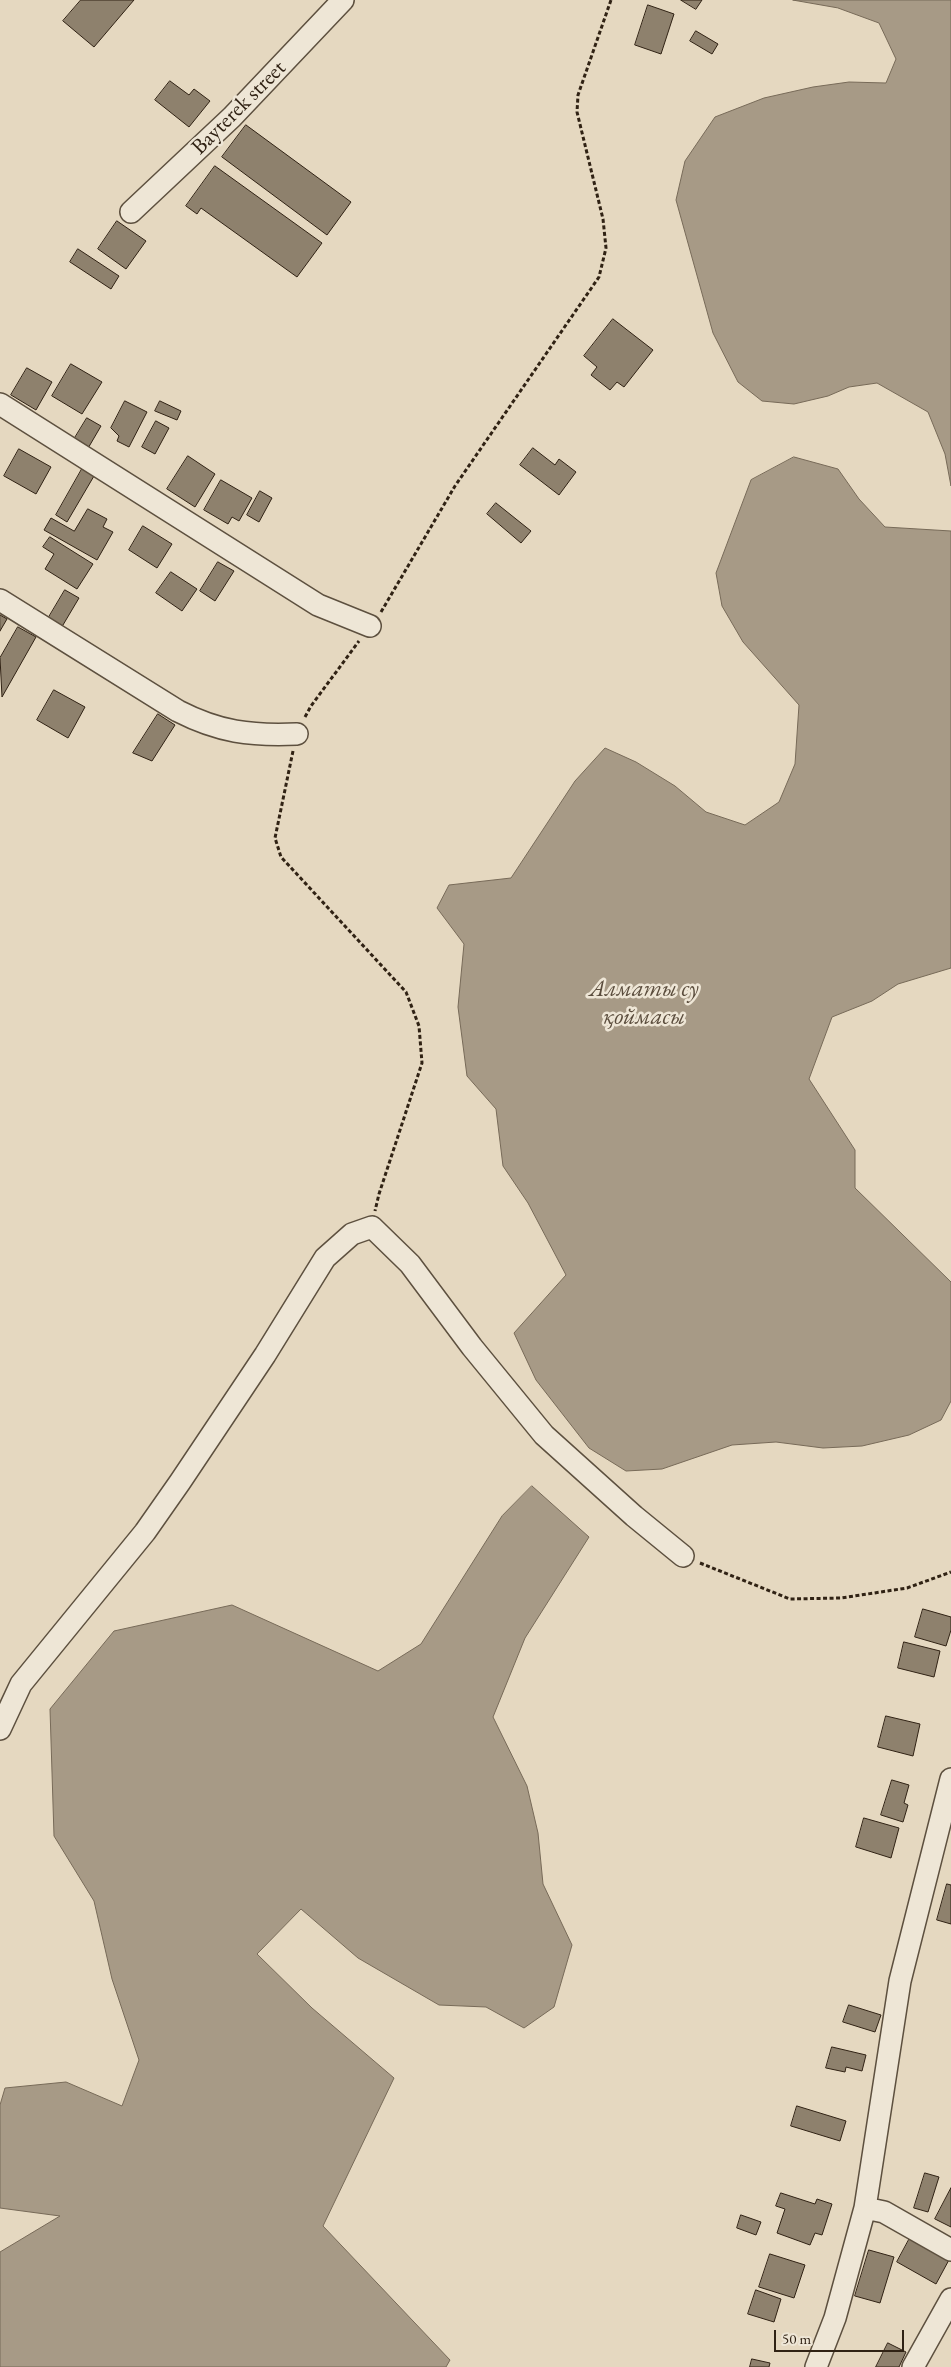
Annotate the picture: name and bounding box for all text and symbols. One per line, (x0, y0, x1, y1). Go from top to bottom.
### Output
street label: Bayterek street (186, 55, 292, 161)
water label: Алматы су қоймасы (589, 975, 699, 1031)
scale bar (776, 2320, 906, 2352)
text: 50 m (782, 2329, 811, 2348)

